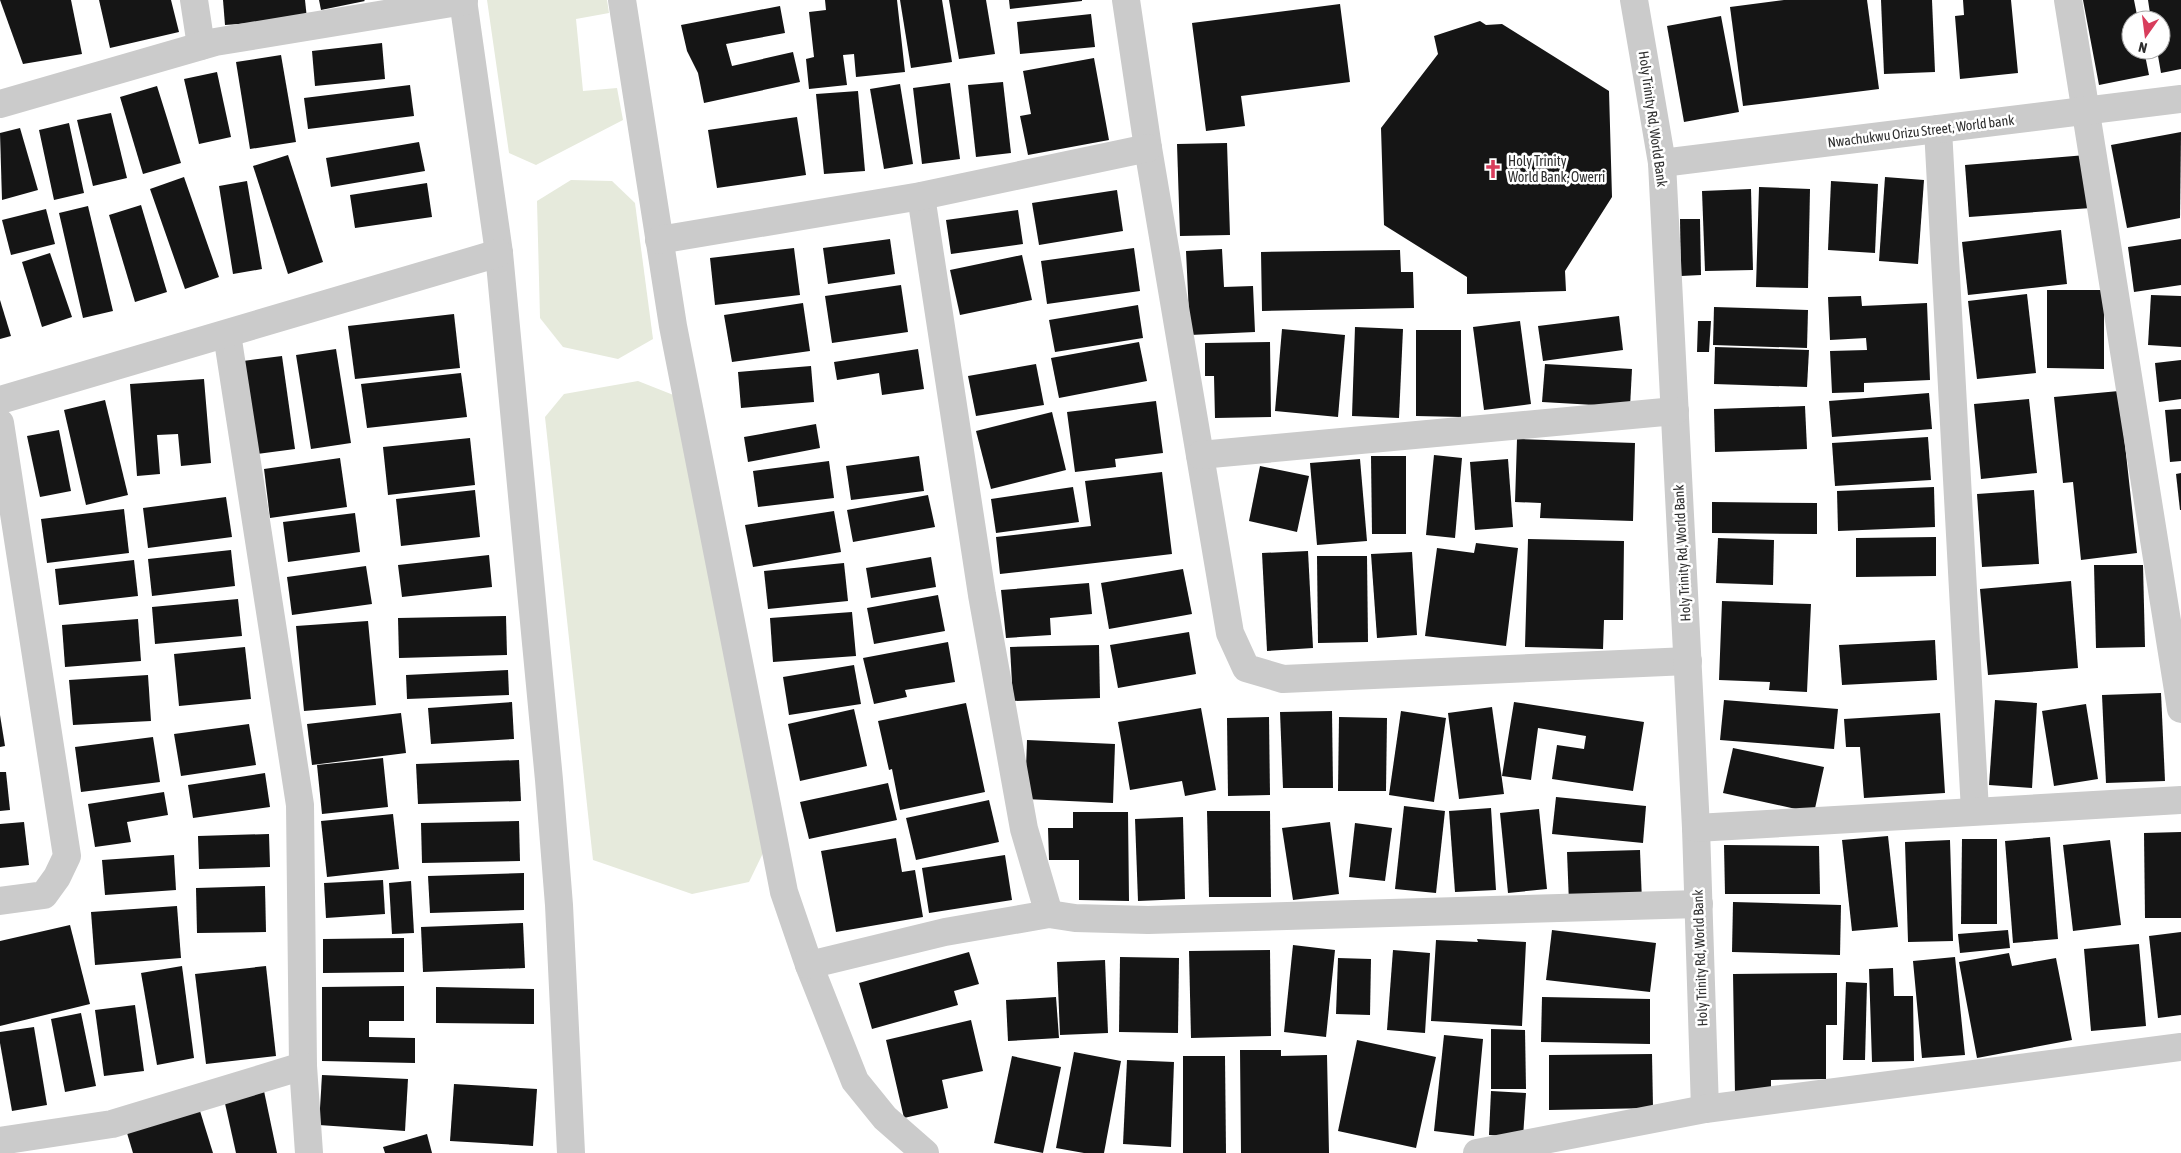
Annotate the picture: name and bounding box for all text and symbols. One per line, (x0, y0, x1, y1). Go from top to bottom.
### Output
north arrow (2121, 10, 2171, 60)
text: N (2137, 39, 2149, 56)
street label: Holy Trinity Rd, World Bank (1636, 50, 1670, 188)
street label: Nwachukwu Orizu Street, World bank (1827, 112, 2015, 150)
place label: Holy Trinity World Bank, Owerri (1508, 153, 1605, 185)
church icon: Holy Trinity World Bank, Owerri (1482, 158, 1504, 180)
street label: Holy Trinity Rd, World Bank (1670, 484, 1694, 622)
street label: Holy Trinity Rd, World Bank (1690, 889, 1710, 1027)

